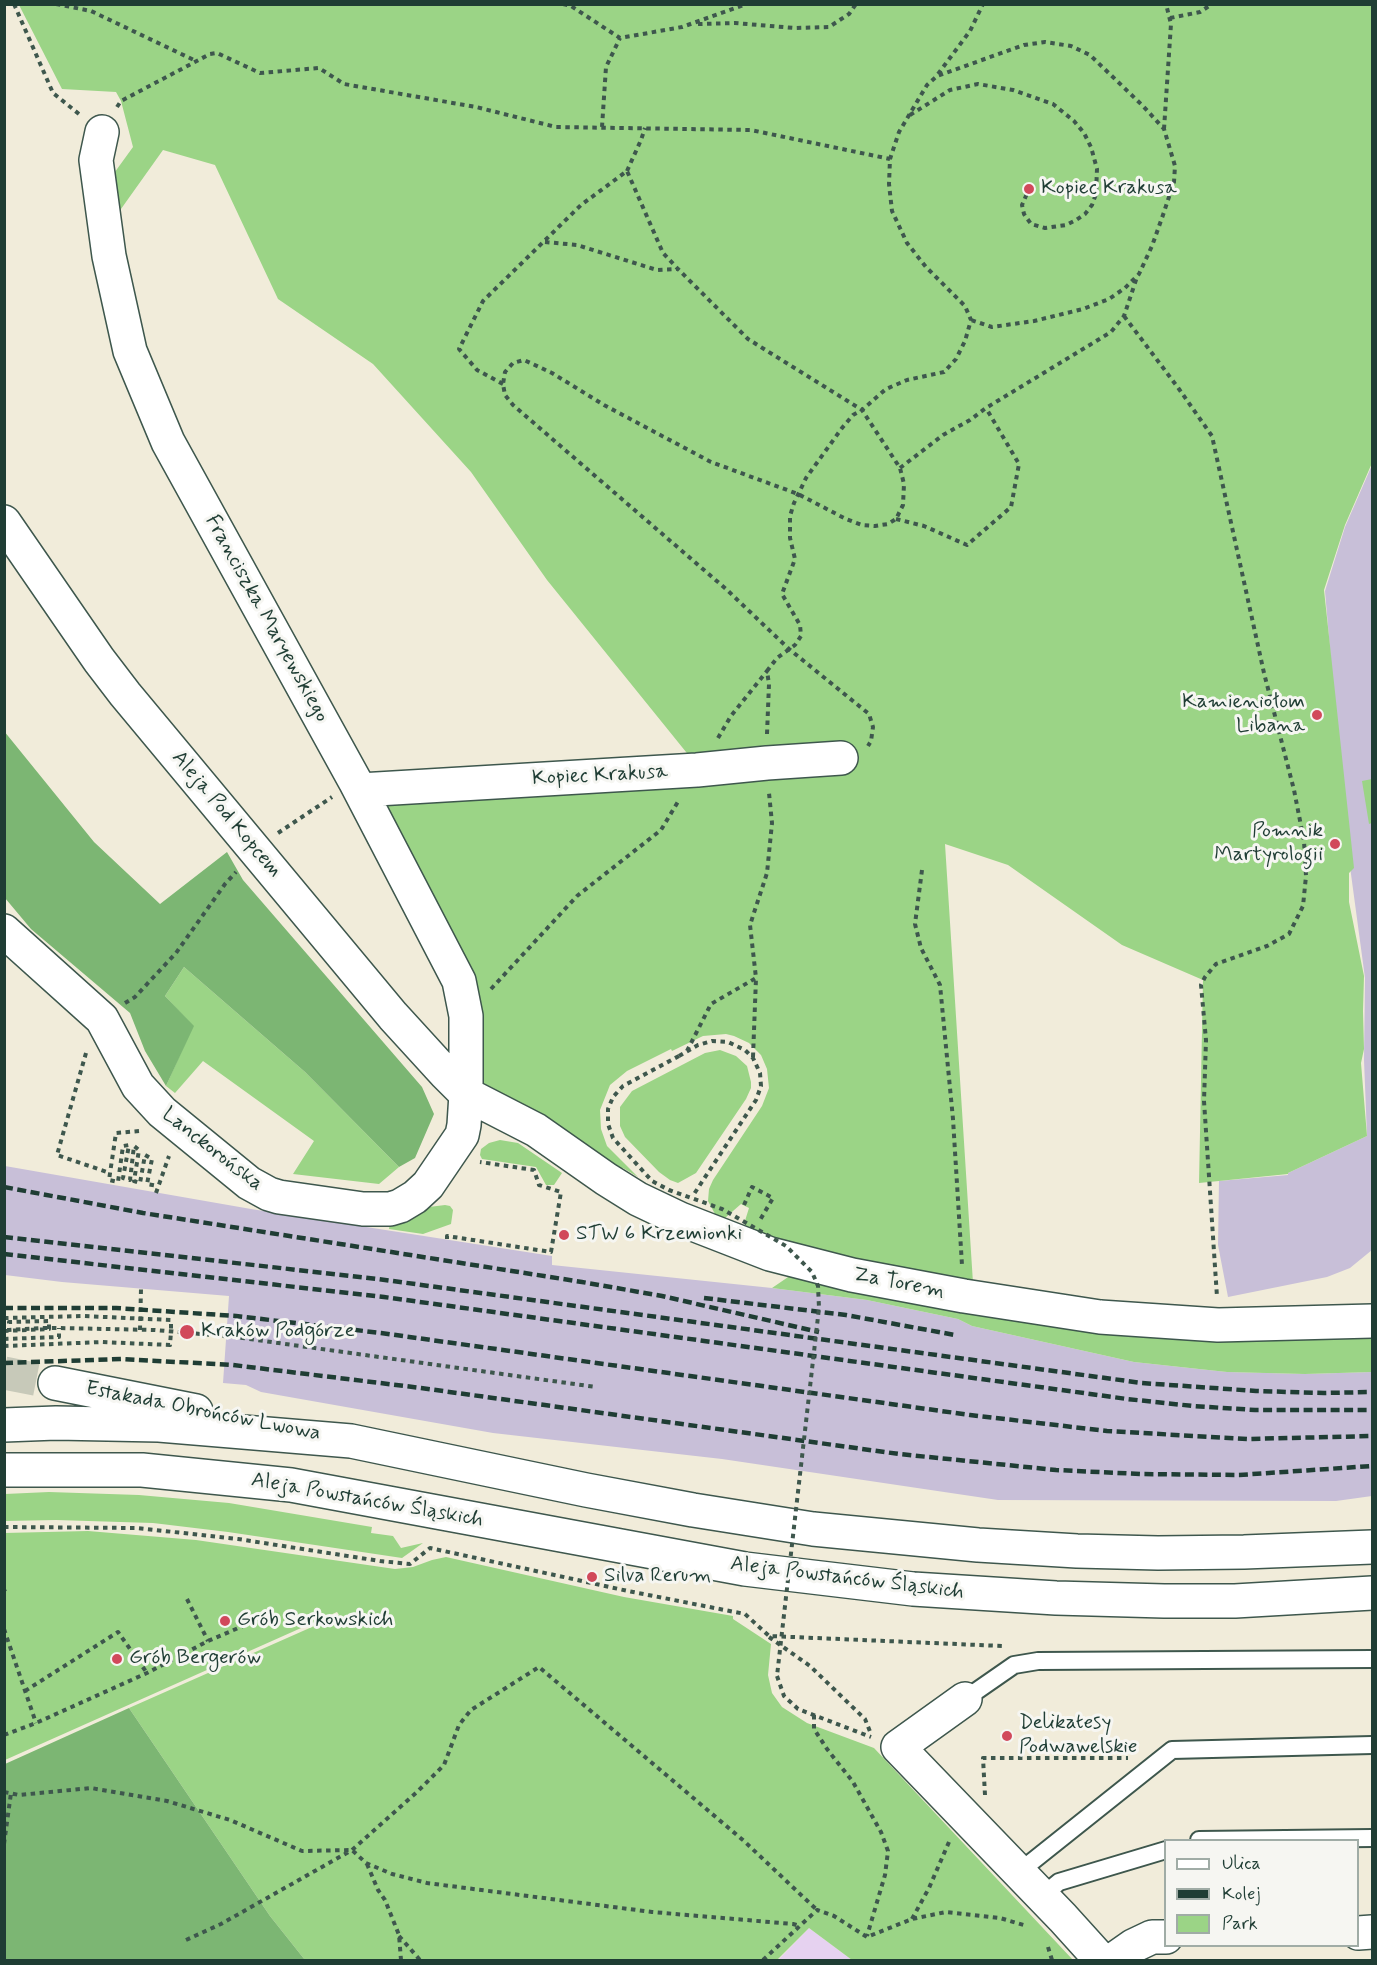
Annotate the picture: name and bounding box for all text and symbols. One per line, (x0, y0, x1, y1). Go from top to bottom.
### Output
place label: Kopiec Krakusa (1041, 176, 1177, 202)
marker: Kopiec Krakusa (1022, 182, 1036, 196)
street label: Franciszka Maryewskiego (198, 511, 334, 727)
place label: Kamieniołom Libana (1182, 690, 1305, 740)
marker: Kamieniołom Libana (1310, 708, 1324, 722)
street label: Aleja Pod Kopcem (166, 746, 286, 884)
street label: Kopiec Krakusa (531, 760, 669, 792)
place label: Pomnik Martyrologii (1214, 819, 1323, 869)
marker: Pomnik Martyrologii (1328, 837, 1342, 851)
street label: Lanckorońska (156, 1103, 268, 1197)
place label: STW 6 Krzemionki (576, 1222, 742, 1248)
marker: STW 6 Krzemionki (557, 1228, 571, 1242)
street label: Za Torem (851, 1263, 947, 1305)
place label: Kraków Podgórze (201, 1319, 355, 1345)
marker: Kraków Podgórze (178, 1323, 196, 1341)
street label: Estakada Obrońców Lwowa (83, 1377, 323, 1447)
street label: Aleja Powstańców Śląskich (249, 1468, 485, 1534)
street label: Aleja Powstańców Śląskich (729, 1552, 965, 1606)
place label: Silva Rerum (604, 1564, 711, 1590)
marker: Silva Rerum (585, 1570, 599, 1584)
place label: Grób Serkowskich (237, 1608, 393, 1634)
marker: Grób Serkowskich (218, 1614, 232, 1628)
place label: Grób Bergerów (129, 1646, 261, 1672)
marker: Grób Bergerów (110, 1652, 124, 1666)
place label: Delikatesy Podwawelskie (1019, 1711, 1137, 1761)
marker: Delikatesy Podwawelskie (1000, 1729, 1014, 1743)
legend (1164, 1839, 1359, 1947)
text: Ulica (1222, 1852, 1261, 1876)
text: Kolej (1222, 1882, 1260, 1906)
text: Park (1222, 1912, 1258, 1936)

